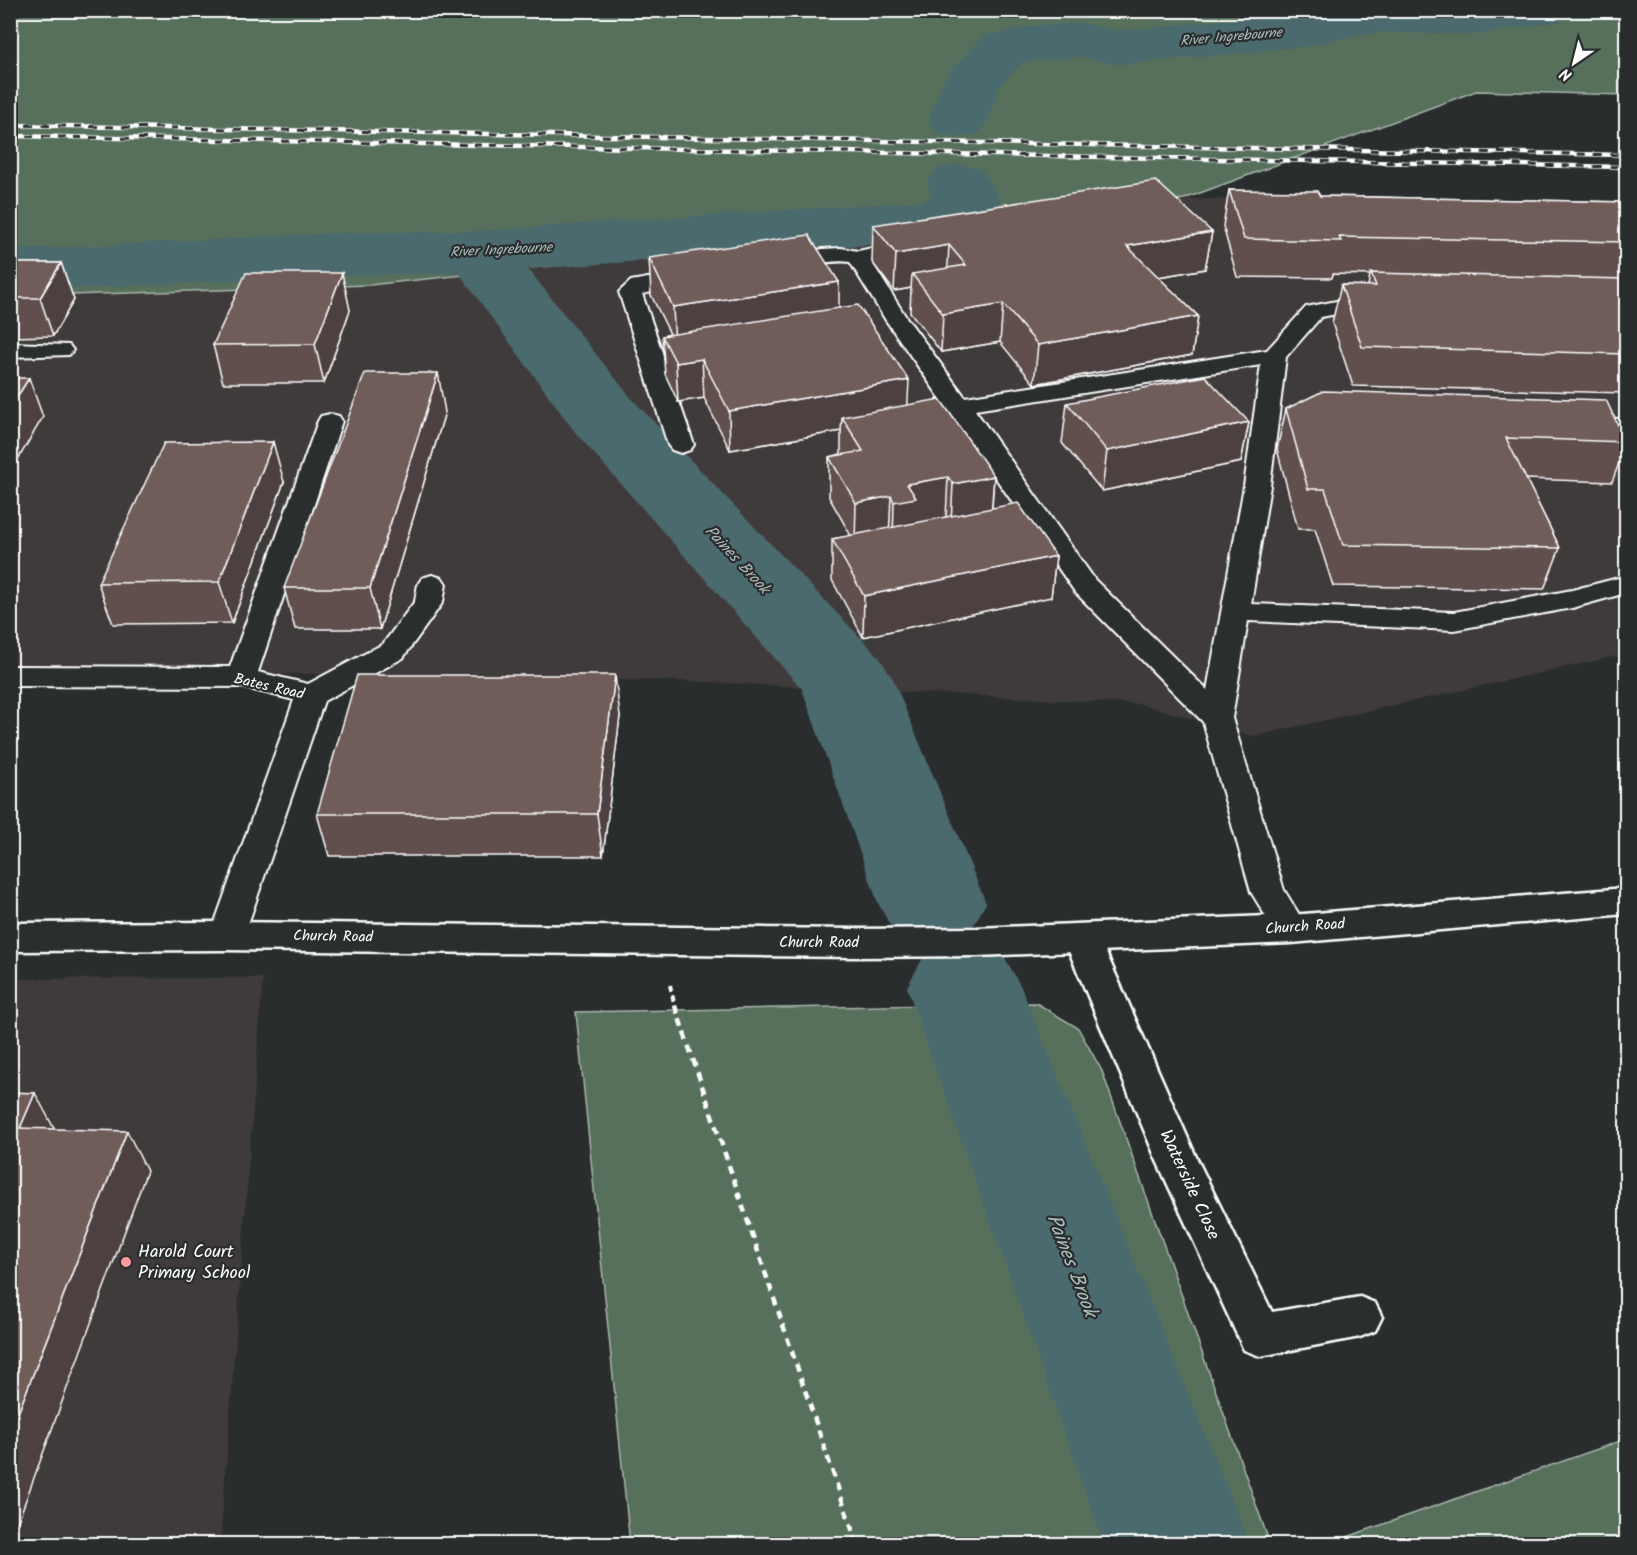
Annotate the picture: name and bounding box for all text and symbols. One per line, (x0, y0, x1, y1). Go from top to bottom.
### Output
water label: River Ingrebourne (1179, 21, 1285, 52)
north arrow (1544, 33, 1604, 93)
text: N (1555, 61, 1578, 87)
water label: River Ingrebourne (449, 236, 554, 264)
water label: Paines Brook (698, 520, 777, 602)
street label: Bates Road (231, 667, 307, 707)
street label: Church Road (1264, 912, 1346, 942)
street label: Church Road (293, 924, 374, 950)
street label: Church Road (779, 931, 860, 955)
street label: Waterside Close (1151, 1125, 1227, 1245)
water label: Paines Brook (1037, 1210, 1106, 1325)
place label: Harold Court Primary School (138, 1238, 251, 1288)
marker: Harold Court Primary School (119, 1255, 133, 1269)

